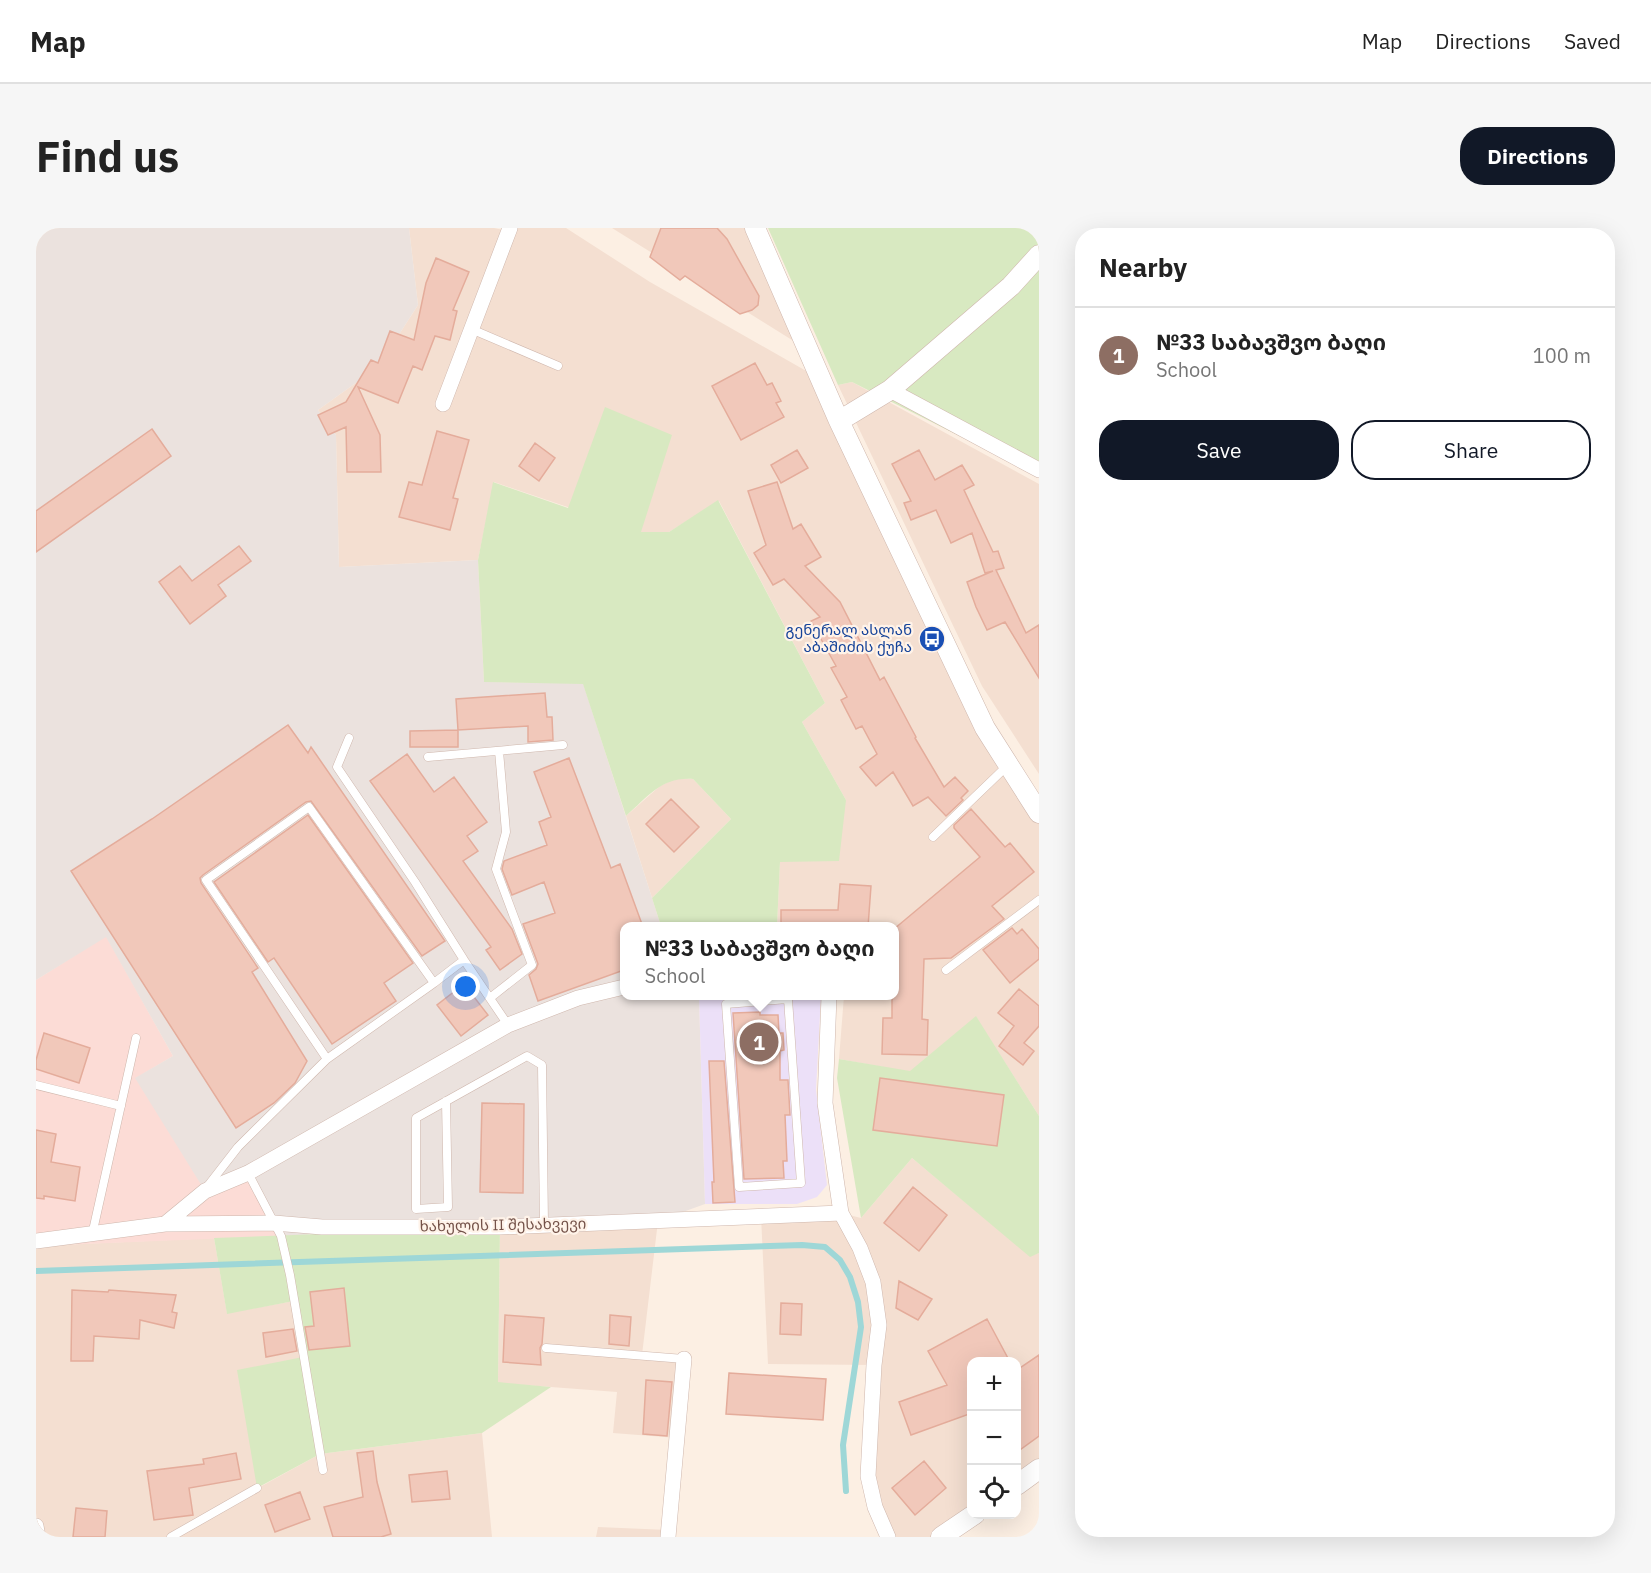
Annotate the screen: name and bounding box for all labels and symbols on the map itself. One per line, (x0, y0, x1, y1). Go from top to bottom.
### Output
place label: გენერალ ასლან აბაშიძის ქუჩა (785, 620, 912, 656)
bus stop icon: გენერალ ასლან აბაშიძის ქუჩა (917, 624, 947, 654)
your location (451, 972, 480, 1001)
pin: 1 (740, 1020, 778, 1064)
street label: ხახულის II შესახვევი (419, 1214, 587, 1235)

